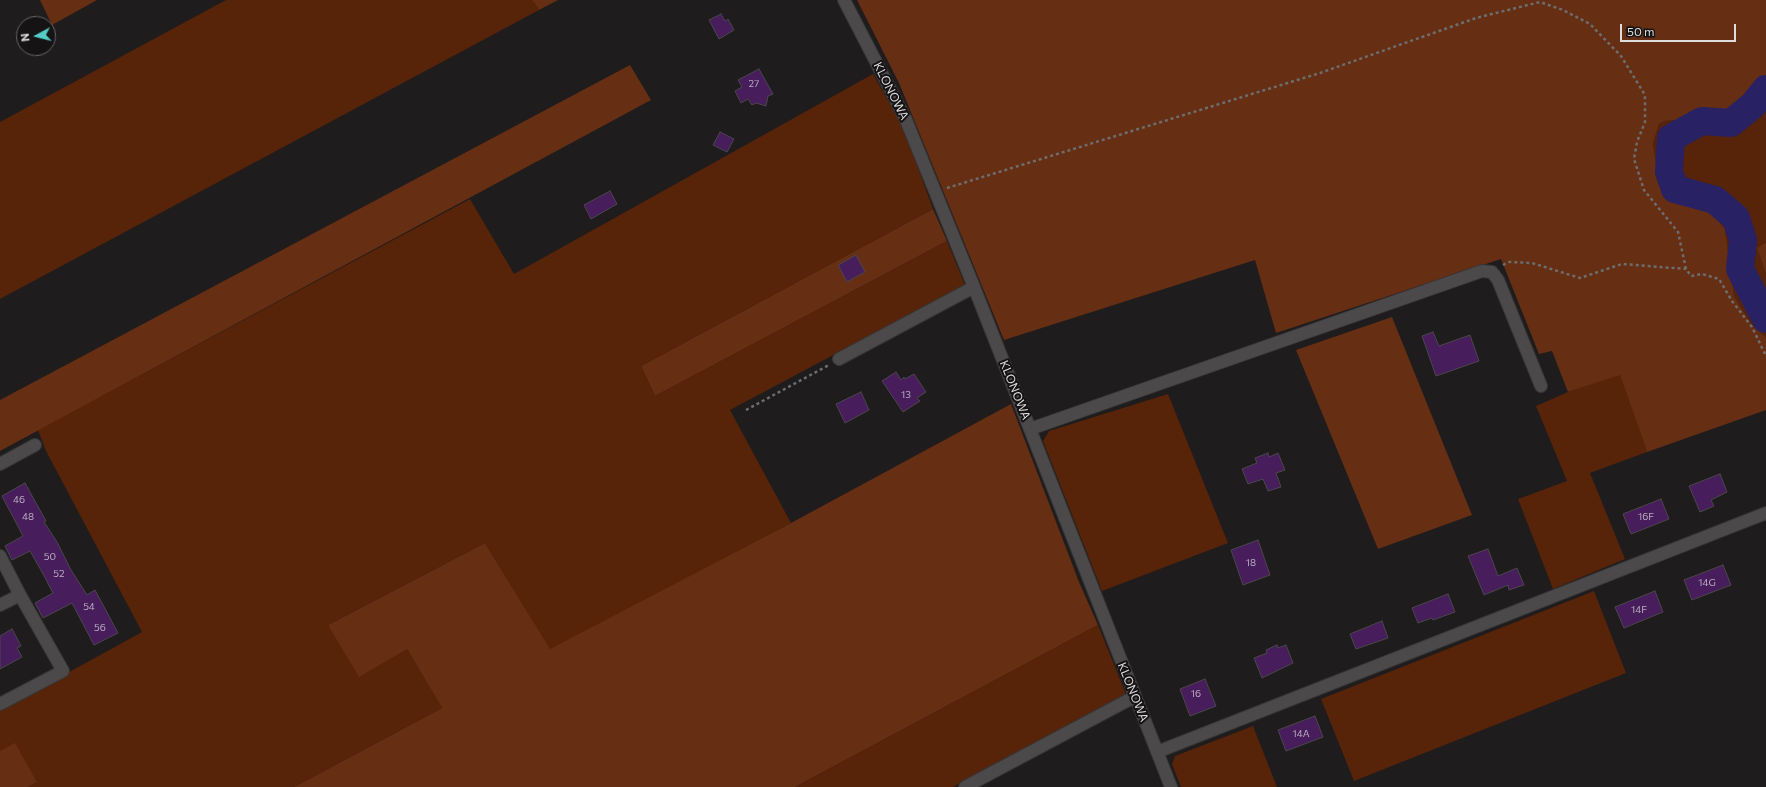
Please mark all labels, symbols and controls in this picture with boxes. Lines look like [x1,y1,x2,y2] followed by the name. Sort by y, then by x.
[16,16,56,56] north arrow
[1622,16,1738,42] scale bar
[1627,24,1655,38] text: 50 m
[18,33,32,42] text: N
[870,60,912,122] street label: KLONOWA
[749,78,759,90] house number: 27
[997,358,1033,422] street label: KLONOWA
[901,389,911,401] house number: 13
[13,494,25,506] house number: 46
[22,511,34,523] house number: 48
[1638,511,1654,523] house number: 16F
[44,551,56,563] house number: 50
[1246,557,1256,569] house number: 18
[53,568,65,580] house number: 52
[1698,577,1716,589] house number: 14G
[83,601,95,613] house number: 54
[1631,604,1647,616] house number: 14F
[94,622,106,634] house number: 56
[1115,660,1151,724] street label: KLONOWA
[1191,688,1201,700] house number: 16
[1292,728,1310,740] house number: 14A

